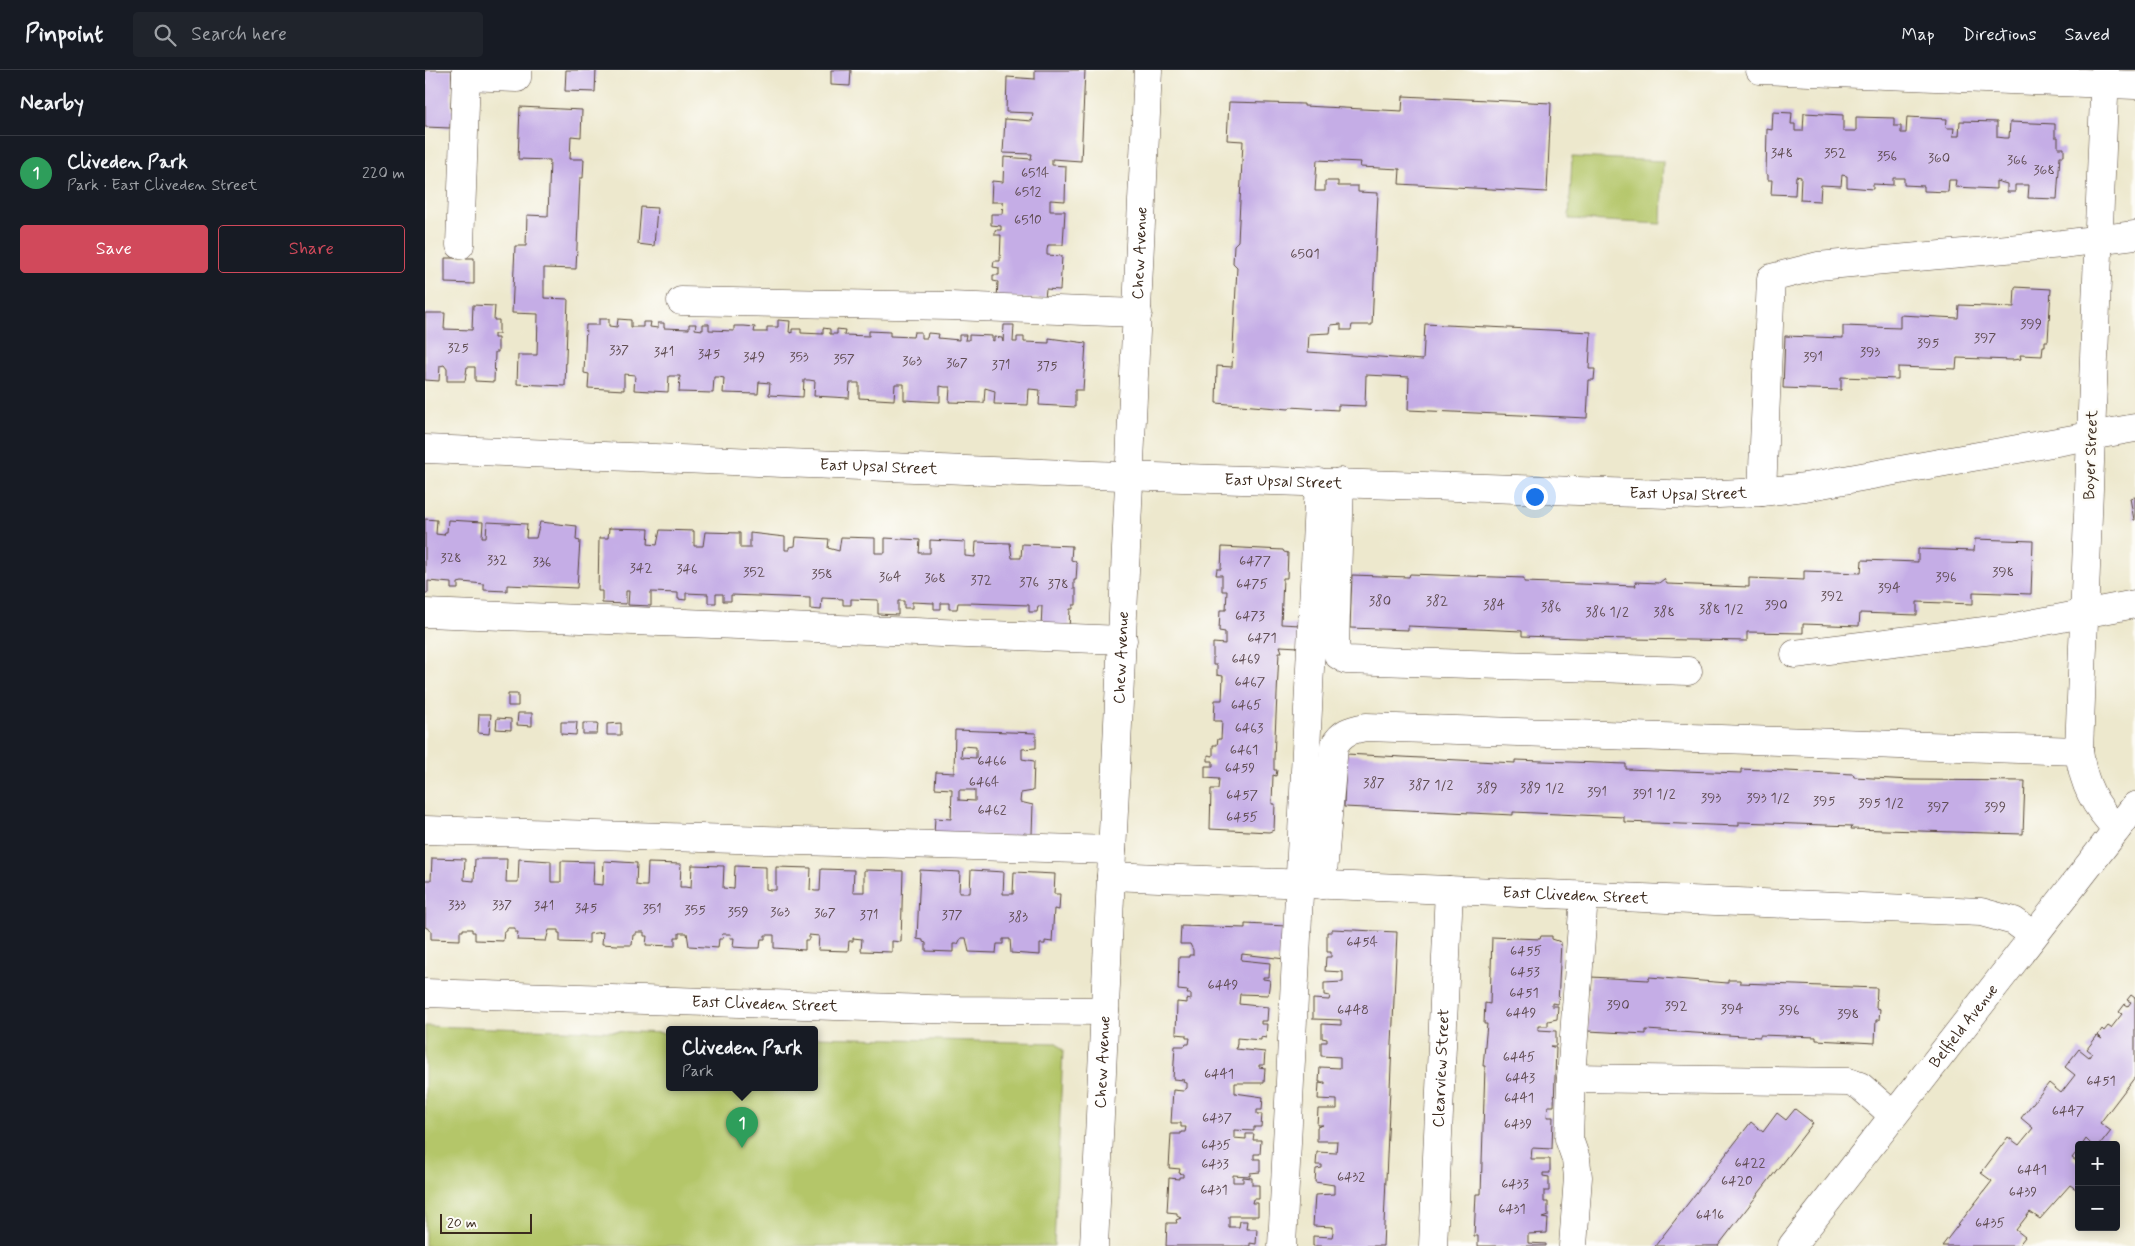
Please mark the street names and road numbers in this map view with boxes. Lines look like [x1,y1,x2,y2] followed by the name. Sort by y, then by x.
[1127,206,1152,300] street label: Chew Avenue
[2079,409,2103,500] street label: Boyer Street
[819,454,938,479] street label: East Upsal Street
[1224,469,1343,494] street label: East Upsal Street
[1629,482,1748,505] street label: East Upsal Street
[1108,611,1134,704] street label: Chew Avenue
[1502,882,1650,909] street label: East Cliveden Street
[1924,980,2003,1072] street label: Belfield Avenue
[691,991,839,1017] street label: East Cliveden Street
[1428,1008,1454,1128] street label: Clearview Street
[1090,1015,1115,1109] street label: Chew Avenue

